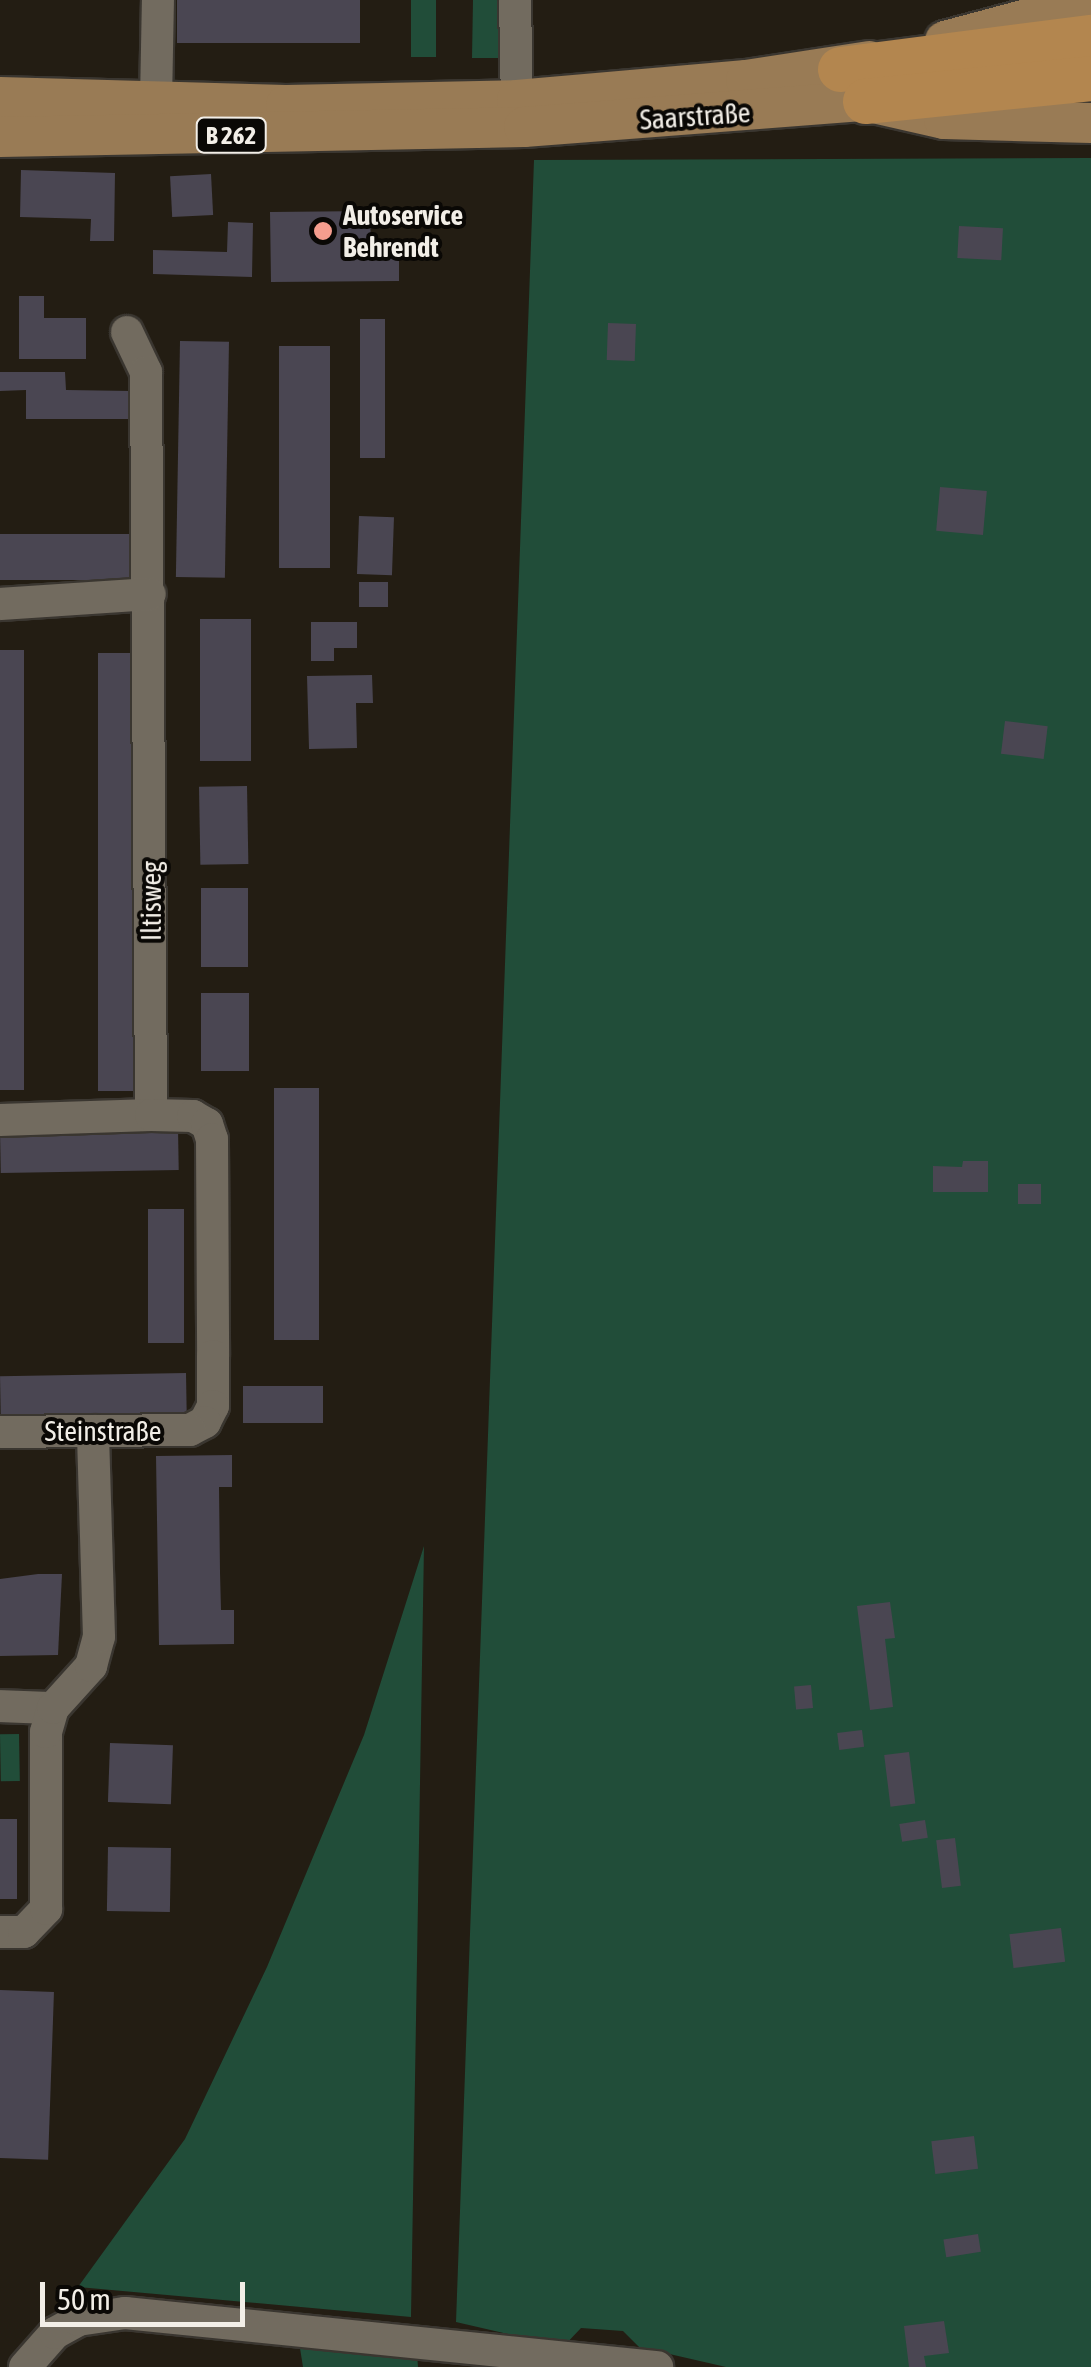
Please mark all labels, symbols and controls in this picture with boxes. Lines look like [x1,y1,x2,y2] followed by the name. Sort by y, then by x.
[639,95,751,137] street label: Saarstraße
[194,115,268,155] road number: B 262
[343,198,463,264] place label: Autoservice Behrendt
[312,220,334,242] marker: Autoservice Behrendt
[134,861,168,941] street label: Iltisweg
[45,1414,161,1448] street label: Steinstraße
[45,2262,250,2324] scale bar
[57,2282,111,2316] text: 50 m

